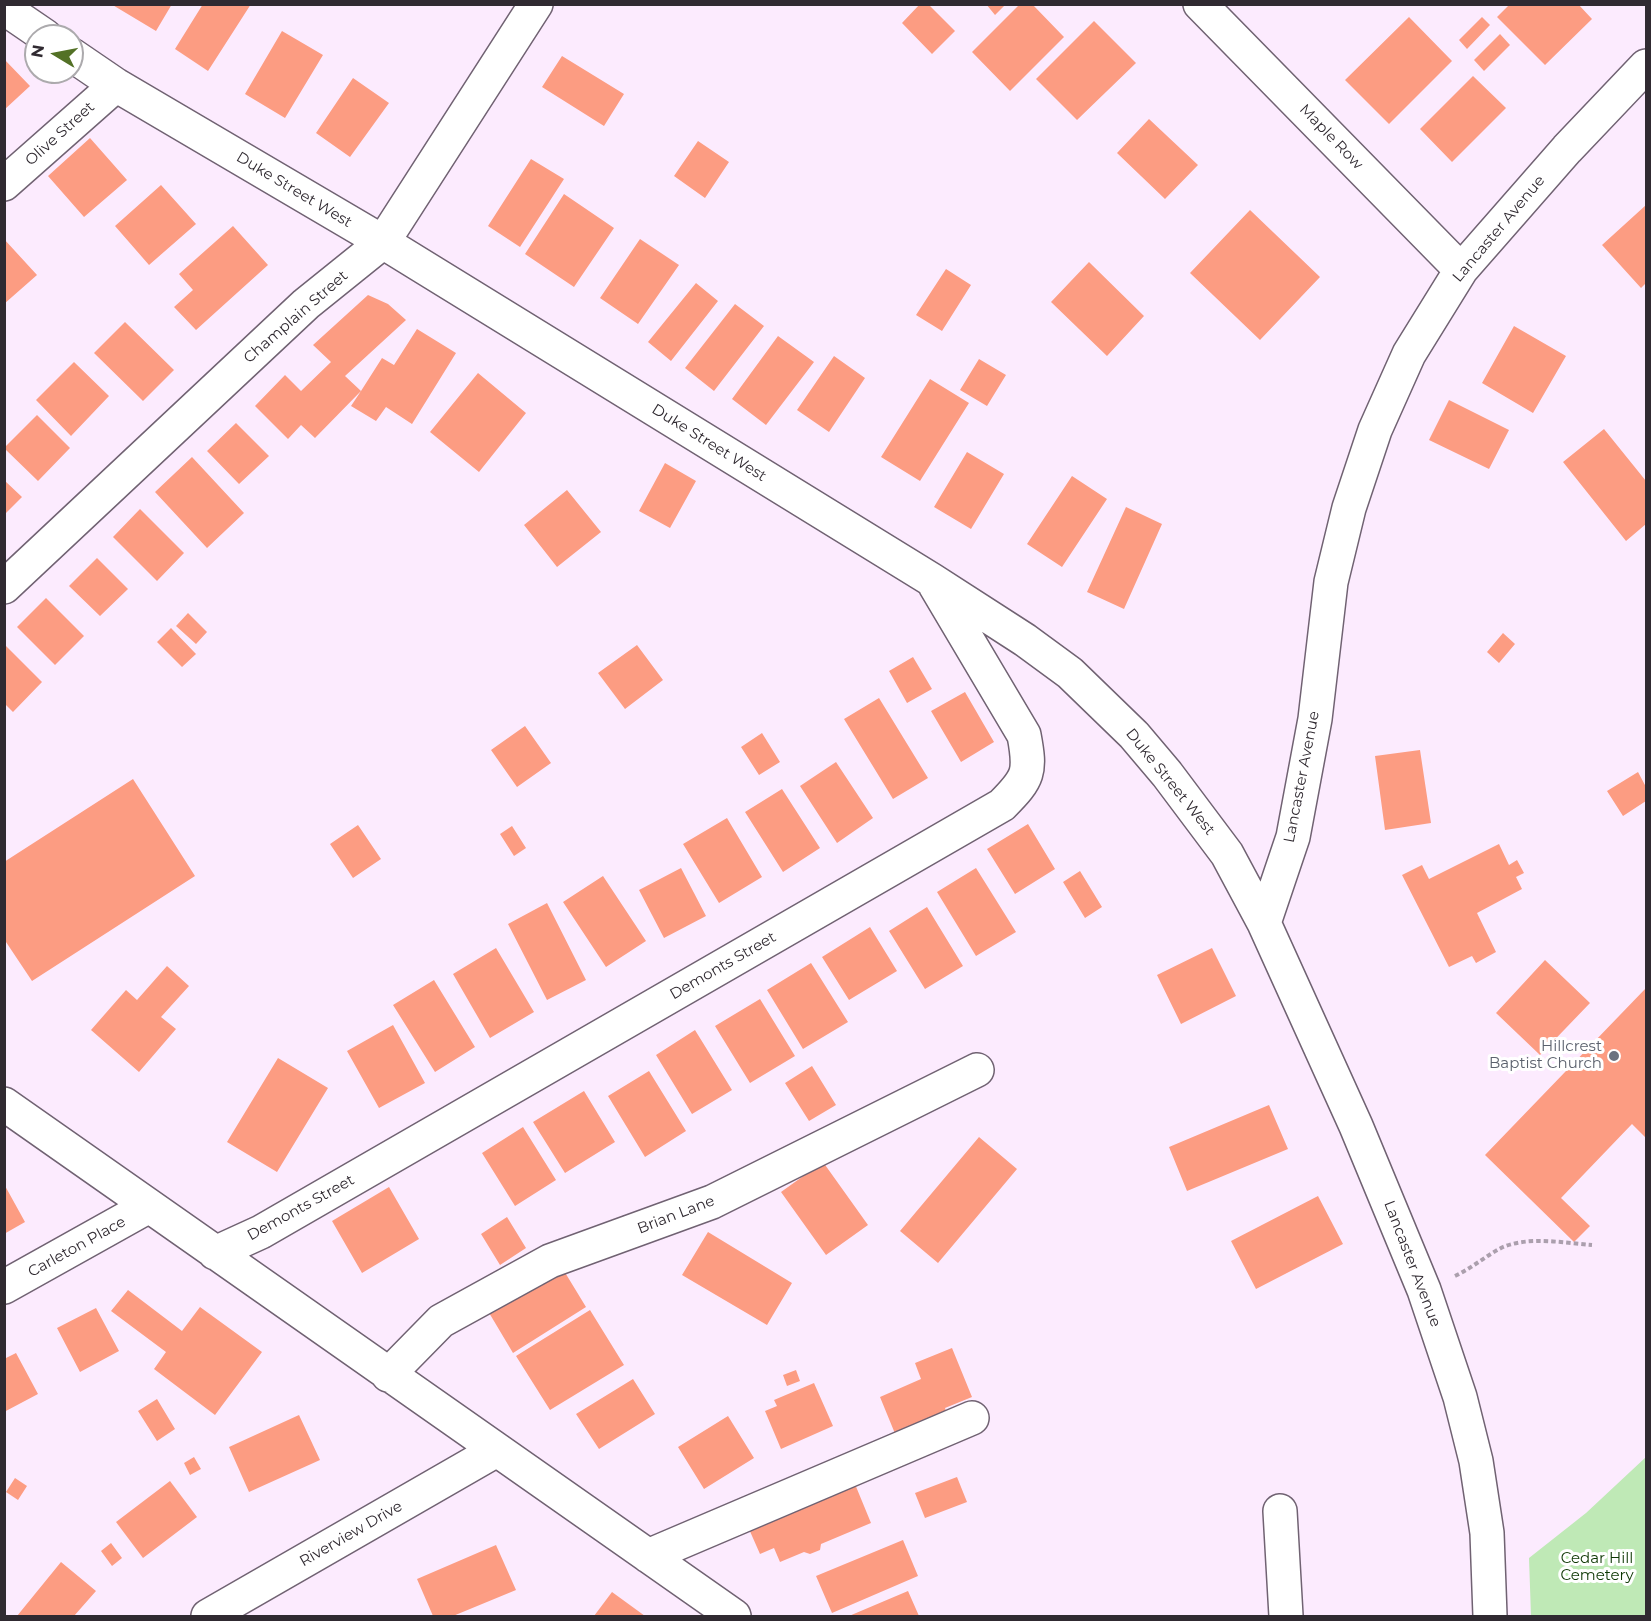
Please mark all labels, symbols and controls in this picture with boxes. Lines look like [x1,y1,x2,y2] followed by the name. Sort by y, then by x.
[24,24,84,84] north arrow
[27,43,48,59] text: N
[22,98,98,170] street label: Olive Street
[1295,101,1367,173] street label: Maple Row
[233,148,355,232] street label: Duke Street West
[1449,172,1549,286] street label: Lancaster Avenue
[240,267,352,367] street label: Champlain Street
[648,400,770,486] street label: Duke Street West
[1280,710,1324,844] street label: Lancaster Avenue
[1122,725,1218,839] street label: Duke Street West
[667,928,779,1004] street label: Demonts Street
[1489,1038,1602,1073] place label: Hillcrest Baptist Church
[1607,1049,1621,1063] marker: Hillcrest Baptist Church
[244,1171,358,1245] street label: Demonts Street
[635,1192,717,1238] street label: Brian Lane
[1380,1198,1444,1330] street label: Lancaster Avenue
[25,1213,129,1281] street label: Carleton Place
[296,1497,406,1571] street label: Riverview Drive
[1560,1550,1634,1585] park label: Cedar Hill Cemetery

